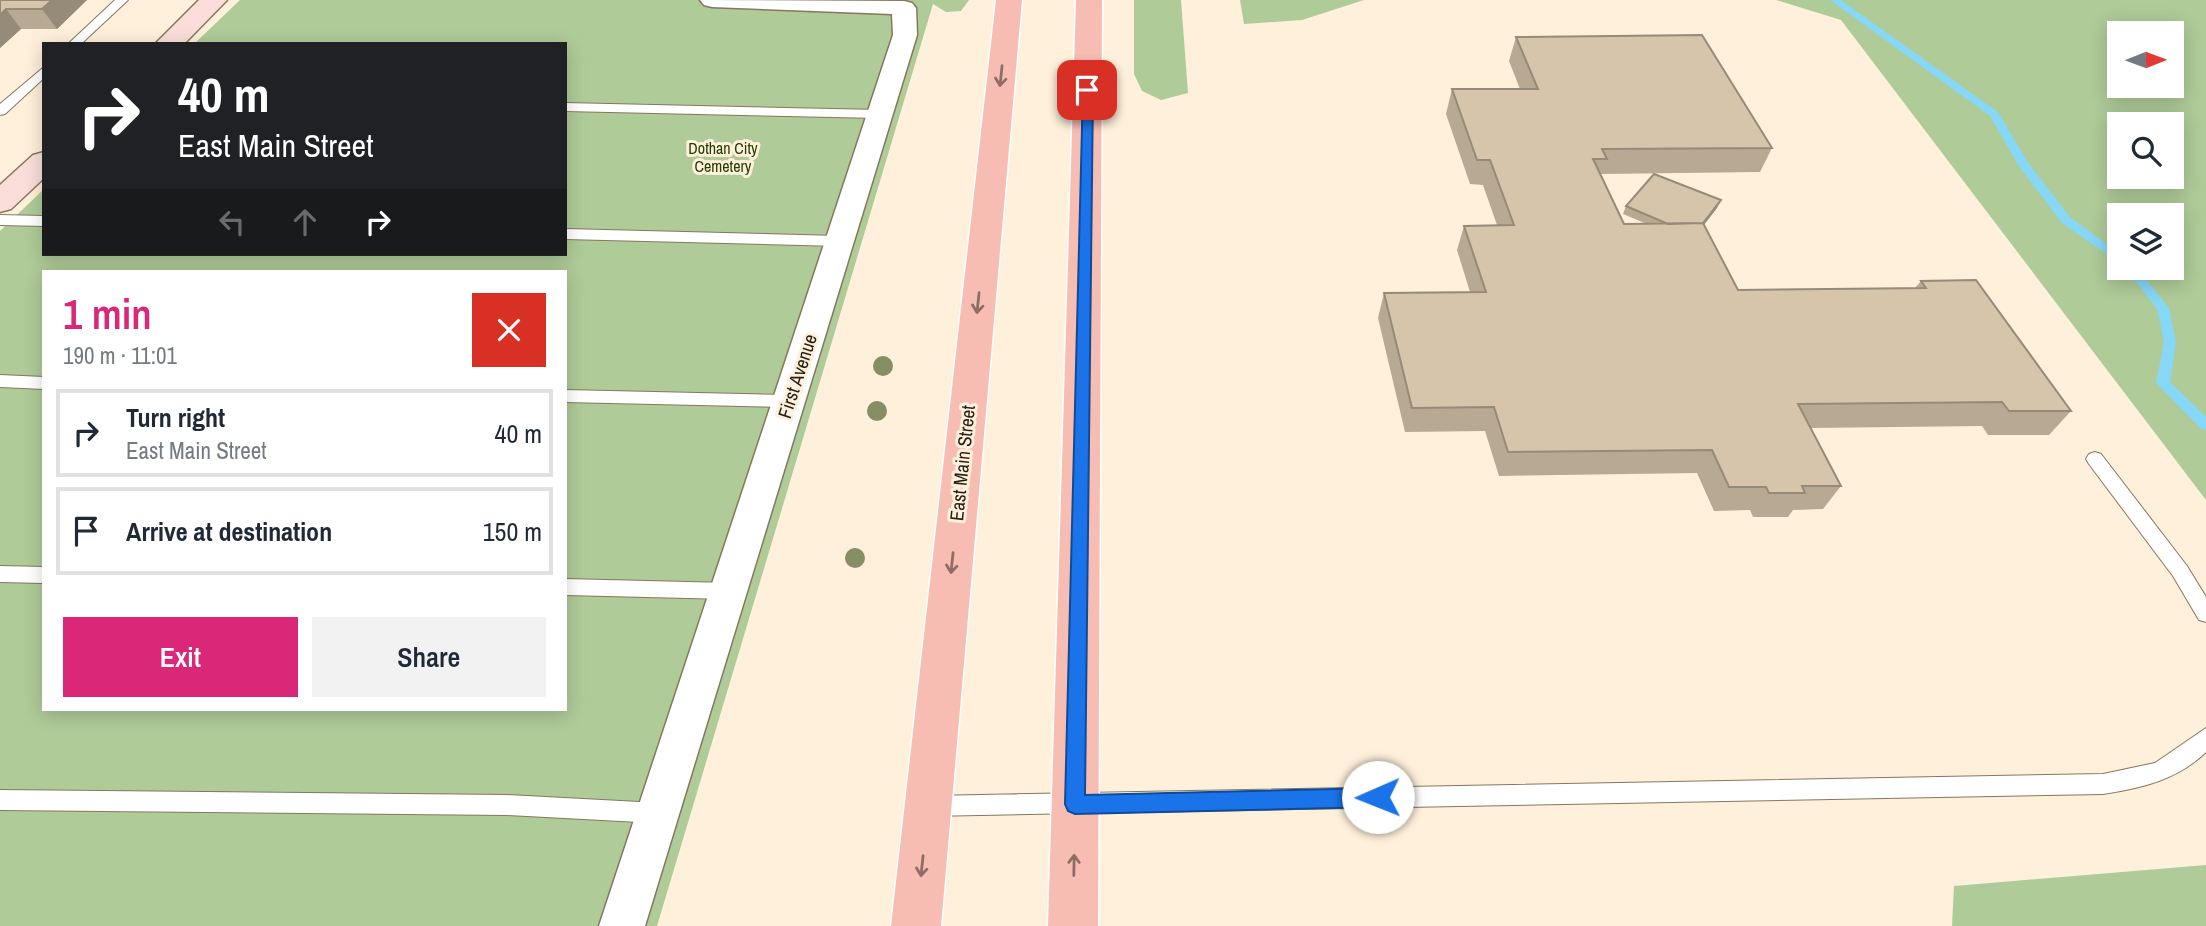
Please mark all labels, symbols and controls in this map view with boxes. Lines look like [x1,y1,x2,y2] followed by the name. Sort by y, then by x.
[2107,21,2184,98] north arrow
[2107,21,2184,280] map controls
[1057,60,1117,120] pin
[178,61,270,127] text: 40 m
[994,64,1007,87] one-way arrow
[63,70,154,161] icon: right
[1068,71,1106,109] icon: arrive
[2107,112,2184,189] button: search
[178,124,373,167] text: East Main Street
[688,137,758,177] park label: Dothan City Cemetery
[213,203,251,241] icon: left
[286,203,324,241] icon: ahead
[359,203,397,241] icon: right
[2107,203,2184,280] button: layers
[63,286,152,342] text: 1 min
[972,291,985,313] one-way arrow
[472,293,546,367] button: close
[771,331,823,421] street label: First Avenue
[63,340,177,371] text: 190 m · 11:01
[126,400,225,435] text: Turn right
[943,403,981,522] street label: East Main Street
[67,414,105,452] icon: right
[495,416,542,451] text: 40 m
[126,435,266,466] text: East Main Street
[67,512,105,550] icon: arrive
[126,514,332,549] text: Arrive at destination
[483,514,542,549] text: 150 m
[945,551,958,574] one-way arrow
[63,617,298,697] button: Exit
[312,617,546,697] button: Share
[1341,760,1415,834] position arrow
[915,854,928,877] one-way arrow
[1067,854,1080,877] one-way arrow

